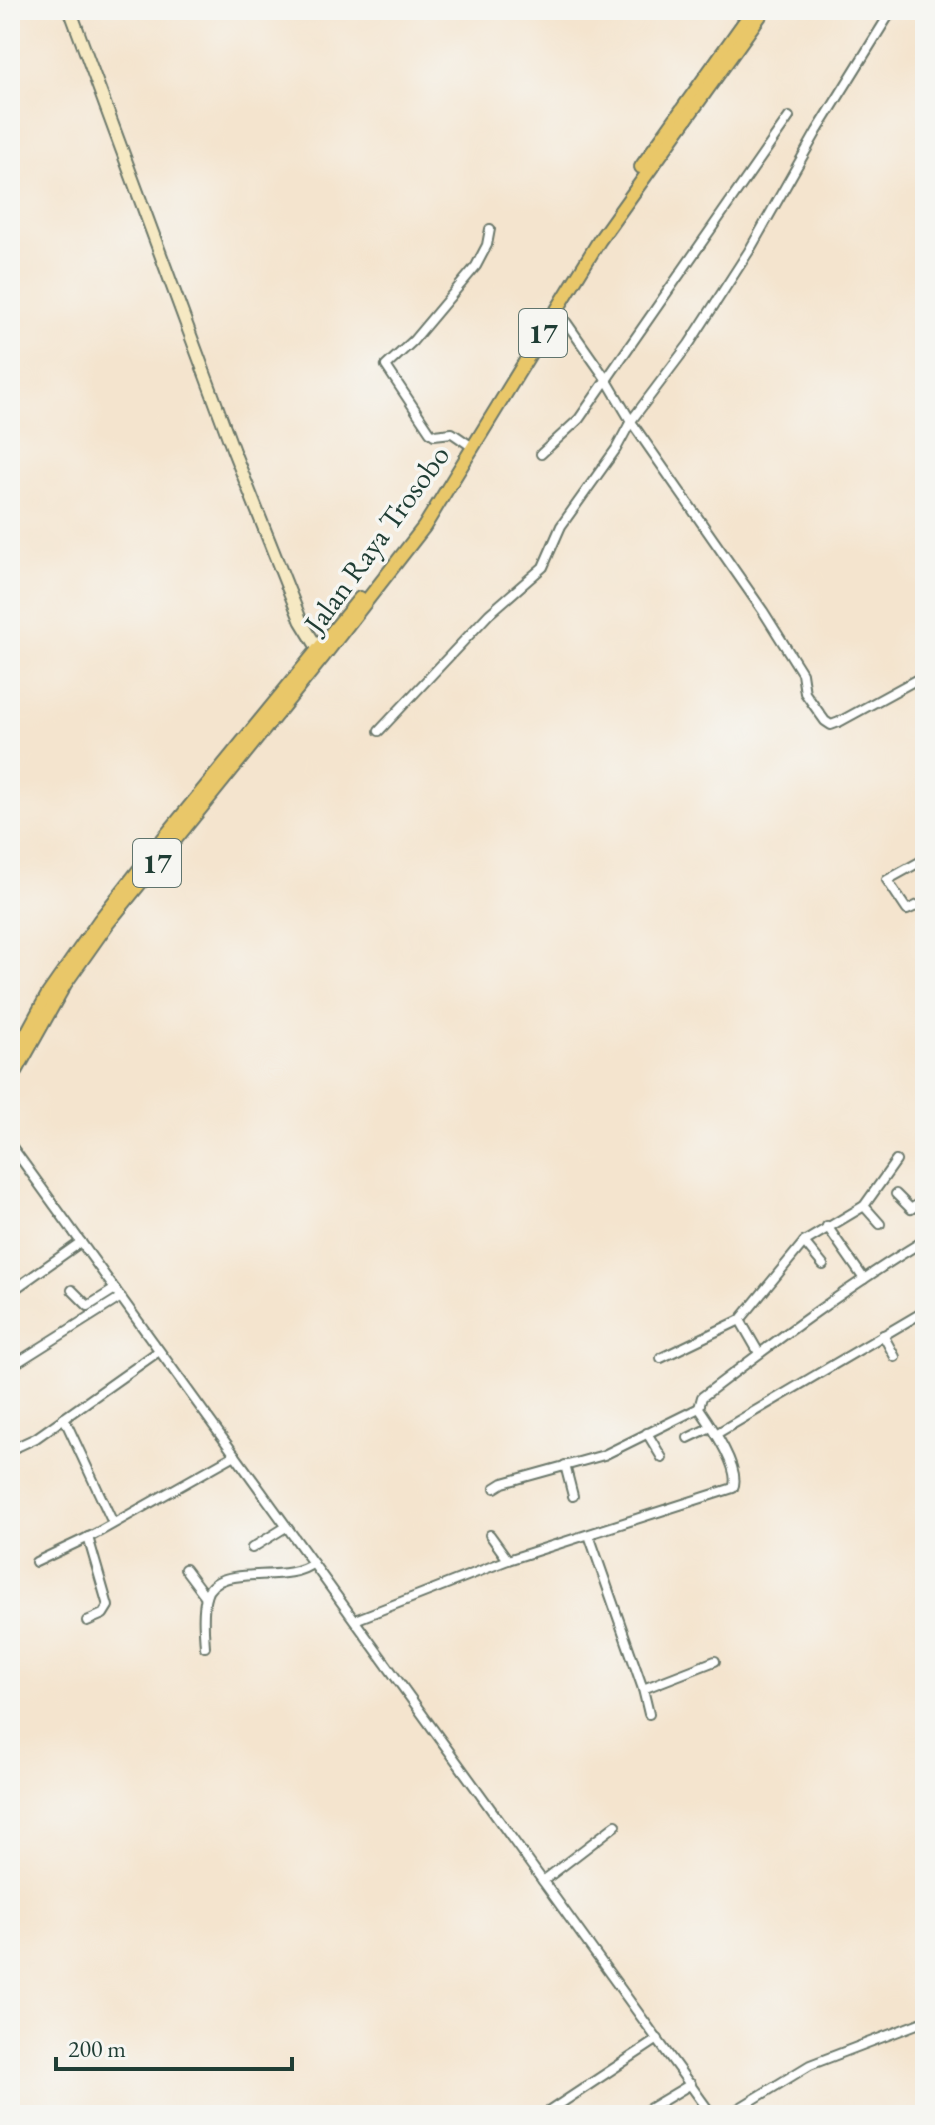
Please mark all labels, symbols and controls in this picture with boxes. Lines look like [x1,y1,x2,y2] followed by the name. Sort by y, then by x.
[519,309,567,357] road number: 17
[293,437,458,643] street label: Jalan Raya Trosobo
[133,839,181,887] road number: 17
[56,2021,292,2071] scale bar
[68,2033,126,2064] text: 200 m

